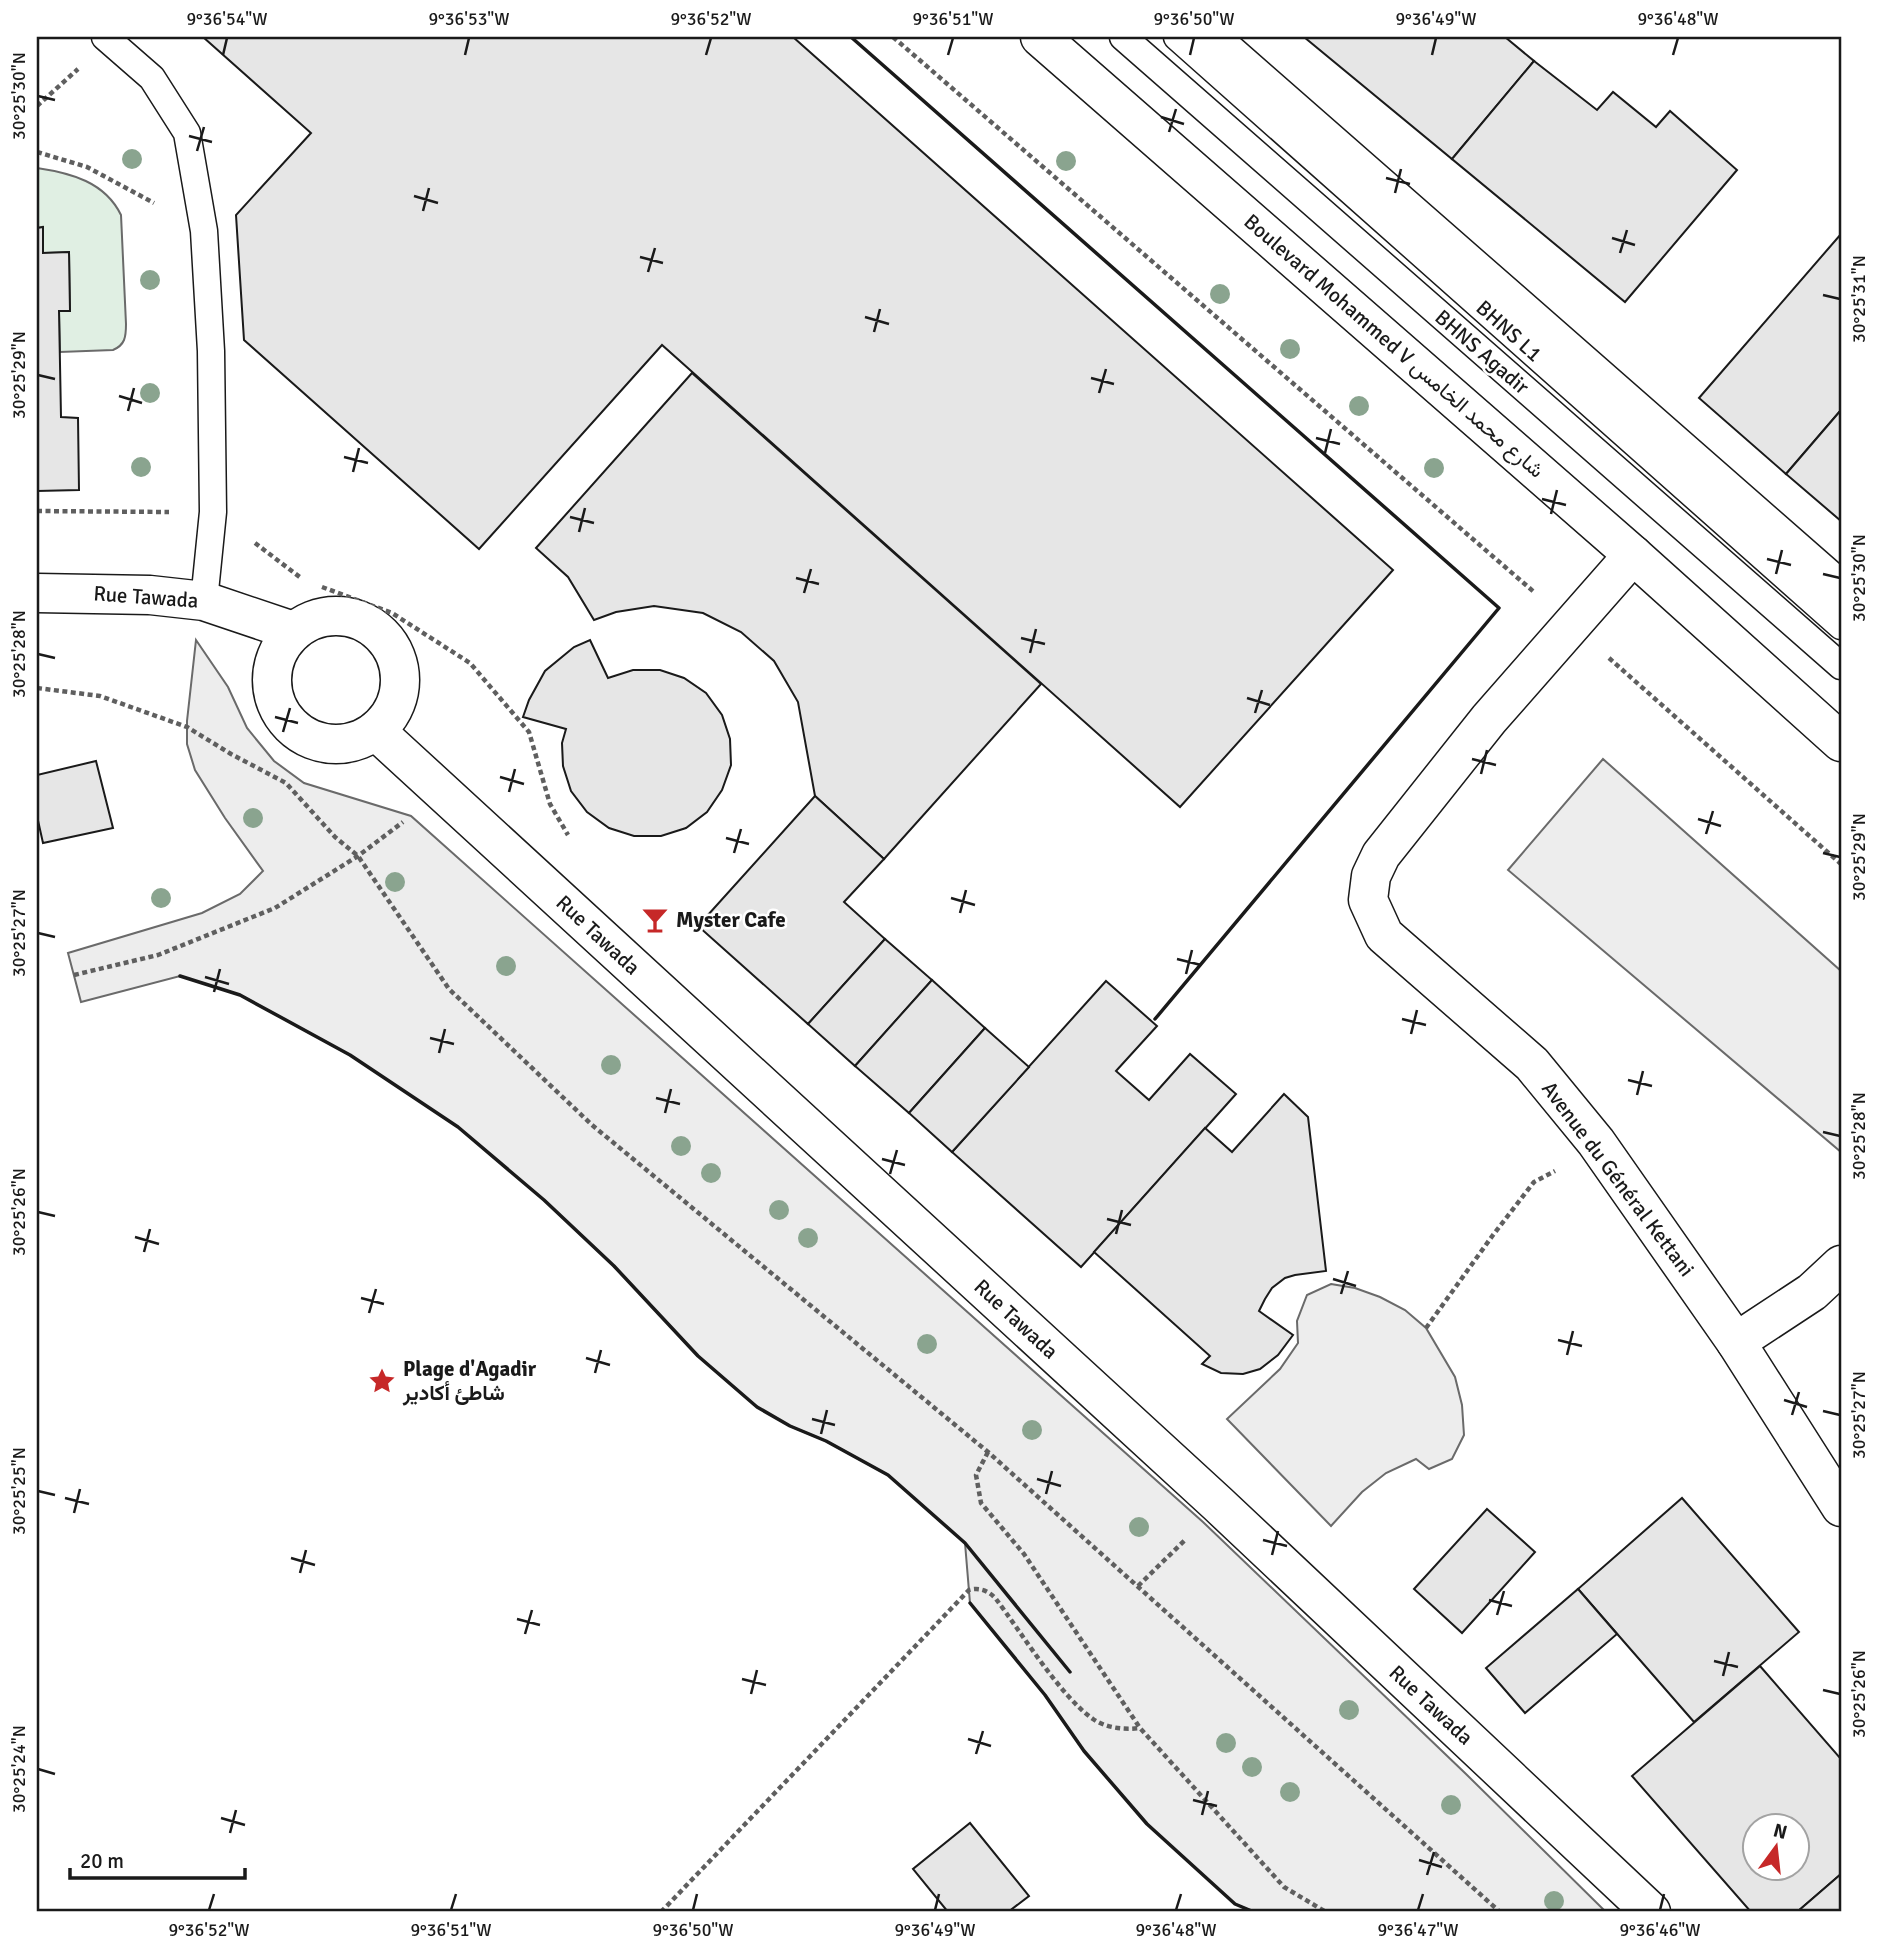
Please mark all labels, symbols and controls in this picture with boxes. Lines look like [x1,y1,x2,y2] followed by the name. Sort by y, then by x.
[186,8,268,30] text: 9°36'54"W
[428,8,510,30] text: 9°36'53"W
[670,8,752,30] text: 9°36'52"W
[912,8,994,30] text: 9°36'51"W
[1153,8,1235,30] text: 9°36'50"W
[1395,8,1477,30] text: 9°36'49"W
[1637,8,1719,30] text: 9°36'48"W
[8,52,30,140] text: 30°25'30"N
[1238,208,1549,484] street label: Boulevard Mohammed V شارع محمد الخامس
[1848,255,1870,343] text: 30°25'31"N
[1471,295,1547,367] street label: BHNS L1
[1430,304,1535,400] street label: BHNS Agadir
[8,331,30,419] text: 30°25'29"N
[1848,534,1870,622] text: 30°25'30"N
[93,580,199,614] street label: Rue Tawada
[8,610,30,698] text: 30°25'28"N
[1848,813,1870,901] text: 30°25'29"N
[8,889,30,977] text: 30°25'27"N
[551,890,645,980] street label: Rue Tawada
[640,905,670,935] bar icon: Myster Cafe
[676,907,786,933] place label: Myster Cafe
[1536,1076,1700,1282] street label: Avenue du Général Kettani
[1848,1092,1870,1180] text: 30°25'28"N
[8,1168,30,1256] text: 30°25'26"N
[969,1274,1063,1364] street label: Rue Tawada
[402,1356,537,1406] place label: Plage d'Agadir شاطئ أكادير
[367,1366,397,1396] place icon: Plage d'Agadir شاطئ أكادير
[1848,1371,1870,1459] text: 30°25'27"N
[8,1447,30,1535] text: 30°25'25"N
[1848,1650,1870,1738] text: 30°25'26"N
[1384,1660,1478,1750] street label: Rue Tawada
[8,1725,30,1813] text: 30°25'24"N
[1742,1812,1812,1882] north arrow
[1771,1818,1790,1845] text: N
[70,1837,245,1881] scale bar
[80,1848,124,1874] text: 20 m
[168,1919,250,1941] text: 9°36'52"W
[410,1919,492,1941] text: 9°36'51"W
[652,1919,734,1941] text: 9°36'50"W
[894,1919,976,1941] text: 9°36'49"W
[1135,1919,1217,1941] text: 9°36'48"W
[1377,1919,1459,1941] text: 9°36'47"W
[1619,1919,1701,1941] text: 9°36'46"W

